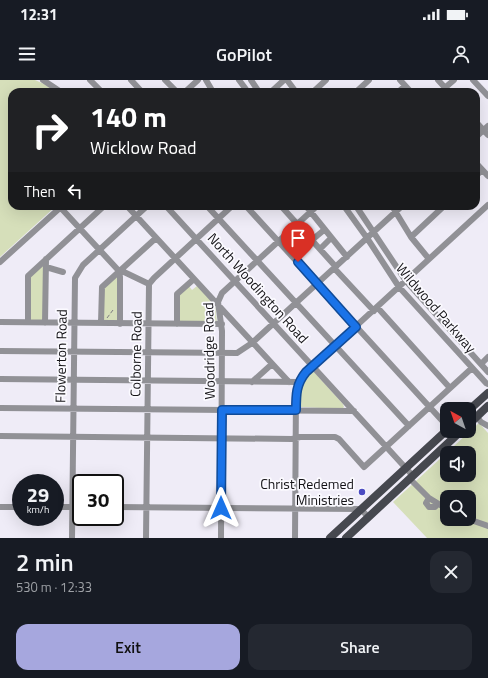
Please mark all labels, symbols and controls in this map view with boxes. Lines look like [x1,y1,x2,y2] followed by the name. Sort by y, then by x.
[20,3,57,26] text: 12:31
[216,41,272,68] text: GoPilot
[16,43,38,65] icon: menu
[450,43,472,65] icon: person
[90,95,167,138] text: 140 m
[24,104,76,156] icon: right
[90,134,197,161] text: Wicklow Road
[24,180,56,203] text: Then
[64,180,86,202] icon: left
[281,221,315,262] pin
[287,227,309,249] icon: arrive
[203,228,314,348] street label: North Woodington Road
[391,258,482,357] street label: Wildwood Parkway
[197,302,220,400] street label: Woodridge Road
[49,309,72,403] street label: Flowerton Road
[124,311,147,397] street label: Colborne Road
[440,402,476,438] north arrow
[440,402,476,526] map controls
[440,446,476,482] button: sound
[260,473,354,510] place label: Christ Redemed Ministries
[72,474,124,526] speed limit sign: 30
[27,479,49,510] text: 29
[200,487,242,529] position arrow
[357,487,367,497] marker: Christ Redemed Ministries
[440,490,476,526] button: search
[27,502,49,517] text: km/h
[16,544,74,580] text: 2 min
[430,551,472,593] button: close
[16,577,92,597] text: 530 m · 12:33
[16,624,240,670] button: Exit
[248,624,472,670] button: Share

